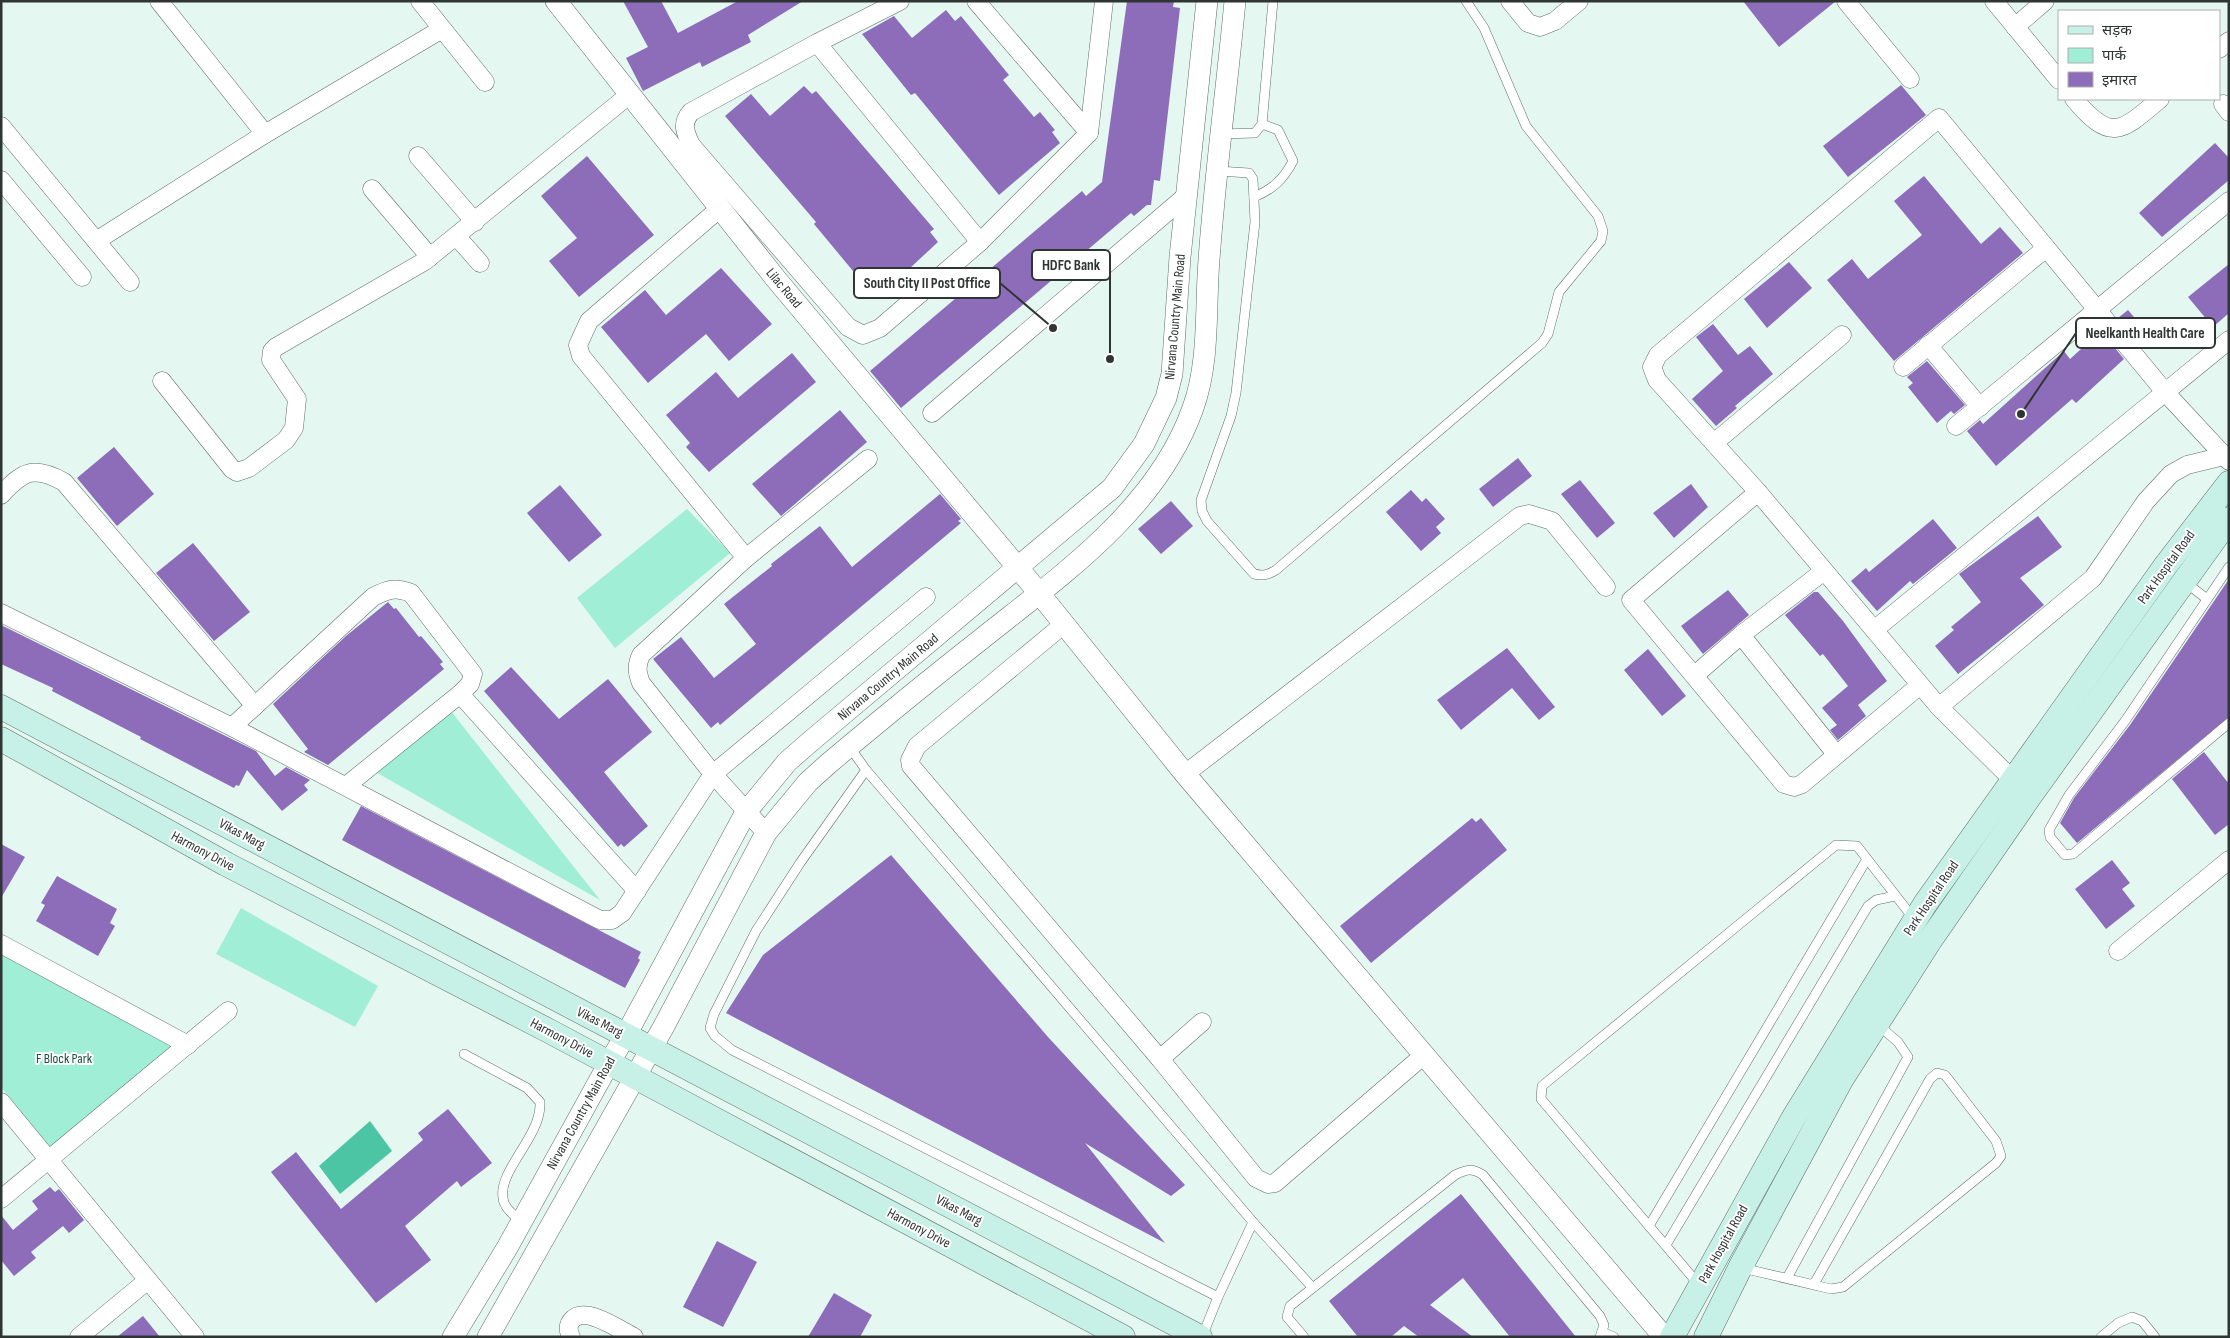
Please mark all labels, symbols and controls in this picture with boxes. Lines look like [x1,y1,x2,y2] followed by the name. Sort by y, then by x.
[2058,10,2220,100] legend
[2102,21,2132,40] text: सड़क
[2102,46,2126,65] text: पार्क
[2102,71,2137,90] text: इमारत
[1032,250,1110,280] callout: HDFC Bank
[1161,253,1189,381] street label: Nirvana Country Main Road
[1042,256,1101,275] text: HDFC Bank
[762,265,806,312] street label: Lilac Road
[854,268,1000,298] callout: South City II Post Office
[864,274,990,293] text: South City II Post Office
[2076,318,2215,348] callout: Neelkanth Health Care
[2085,324,2205,343] text: Neelkanth Health Care
[2134,527,2198,607] street label: Park Hospital Road
[834,630,942,724] street label: Nirvana Country Main Road
[216,815,268,853] street label: Vikas Marg
[168,827,238,875] street label: Harmony Drive
[1900,857,1962,939] street label: Park Hospital Road
[574,1003,626,1041] street label: Vikas Marg
[527,1014,597,1062] street label: Harmony Drive
[36,1050,93,1067] park label: F Block Park
[543,1053,619,1172] street label: Nirvana Country Main Road
[933,1191,985,1229] street label: Vikas Marg
[1695,1202,1752,1286] street label: Park Hospital Road
[884,1204,954,1252] street label: Harmony Drive

